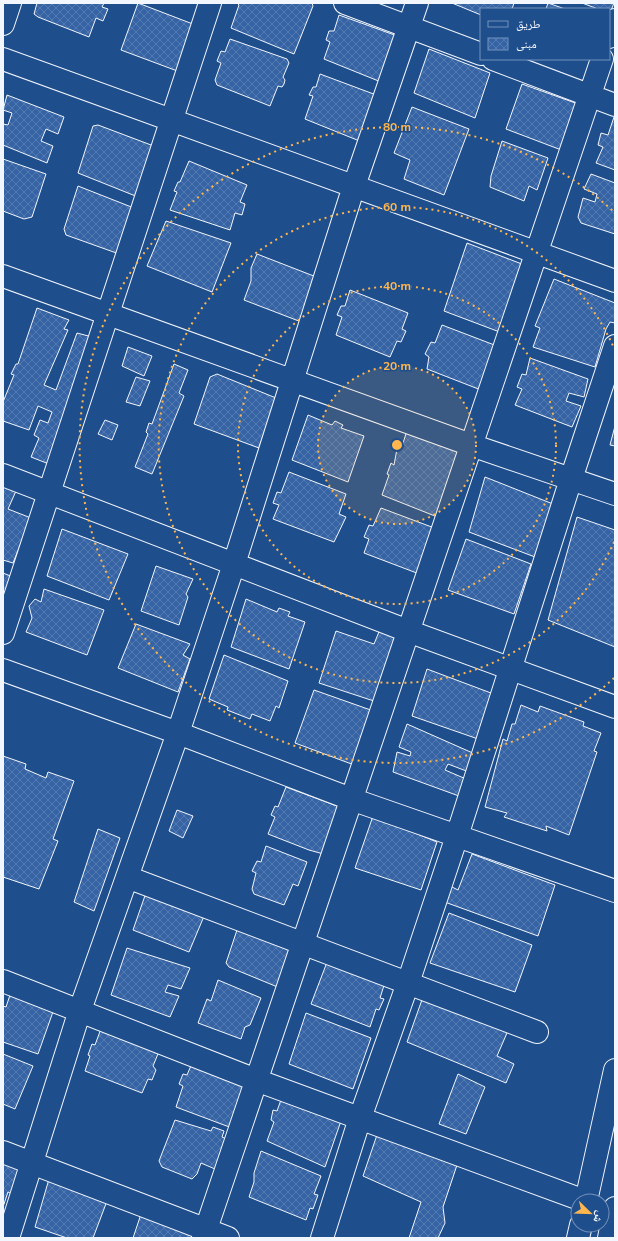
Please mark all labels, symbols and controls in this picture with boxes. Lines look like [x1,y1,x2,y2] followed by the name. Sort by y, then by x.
[480,8,610,60] legend
[516,16,541,32] text: طريق
[516,36,537,52] text: مبنى
[383,119,411,135] text: 80 m
[383,199,411,215] text: 60 m
[383,278,411,294] text: 40 m
[383,358,411,374] text: 20 m
[390,438,404,452] centre of rings
[570,1193,610,1233] north arrow
[589,1208,608,1225] text: ش

